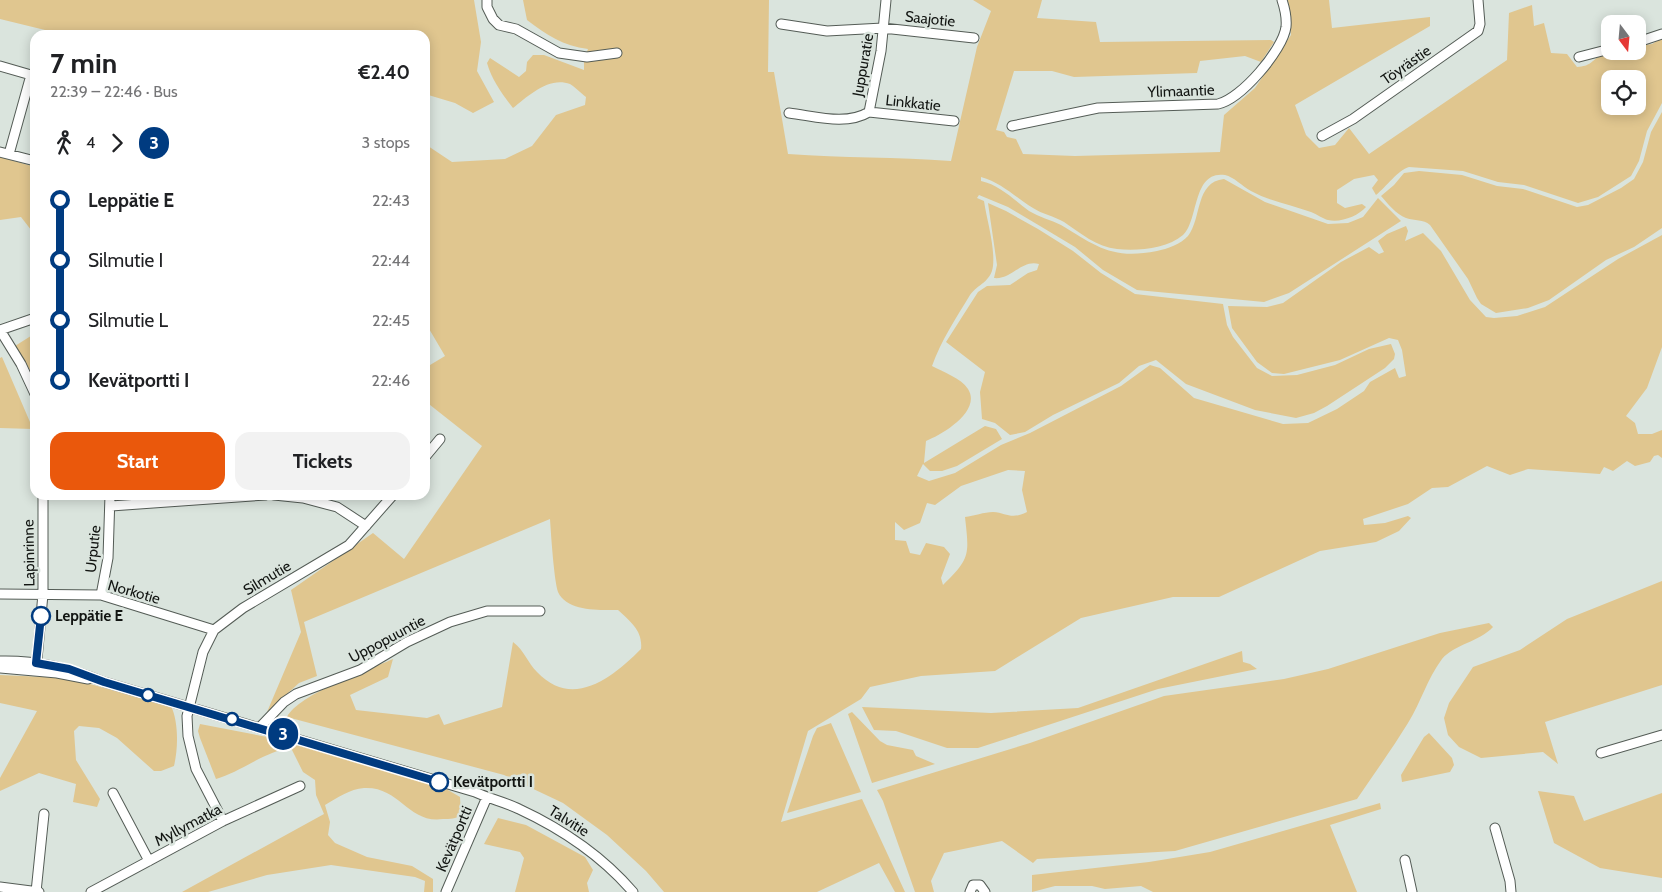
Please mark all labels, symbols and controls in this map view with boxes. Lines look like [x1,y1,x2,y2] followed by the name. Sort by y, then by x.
[904,7,956,31] street label: Saajotie
[1601,15,1646,60] north arrow
[1601,15,1646,115] map controls
[848,32,877,99] street label: Juppuratie
[1378,41,1435,89] street label: Töyrästie
[50,46,117,80] text: 7 min
[358,61,410,84] text: €2.40
[1601,70,1646,115] button: locate
[1146,81,1215,101] street label: Ylimaantie
[50,82,178,101] text: 22:39 – 22:46 · Bus
[885,91,942,115] street label: Linkkatie
[50,129,78,157] icon: walk
[103,129,131,157] icon: forward
[149,132,159,154] text: 3
[86,133,95,152] text: 4
[361,133,410,152] text: 3 stops
[88,189,174,212] text: Leppätie E
[372,191,410,210] text: 22:43
[88,249,163,272] text: Silmutie I
[371,251,410,270] text: 22:44
[88,309,168,332] text: Silmutie L
[372,311,410,330] text: 22:45
[88,369,189,392] text: Kevätportti I
[372,371,410,390] text: 22:46
[50,432,225,490] button: Start
[235,432,410,490] button: Tickets
[19,519,39,587] street label: Lapinrinne
[82,524,104,574] street label: Urputie
[240,557,294,599] street label: Silmutie
[106,576,163,608] street label: Norkotie
[31,606,51,626] marker: Leppätie E
[55,607,124,625] place label: Leppätie E
[346,611,429,667] street label: Uppopuuntie
[141,688,155,702] unlabelled marker
[225,712,239,726] unlabelled marker
[267,718,299,750] line badge: 3
[278,723,288,745] text: 3
[429,772,449,792] marker: Kevätportti I
[453,773,533,791] place label: Kevätportti I
[152,800,225,850] street label: Myllymatka
[545,802,593,841] street label: Talvitie
[432,803,476,875] street label: Kevätportti

